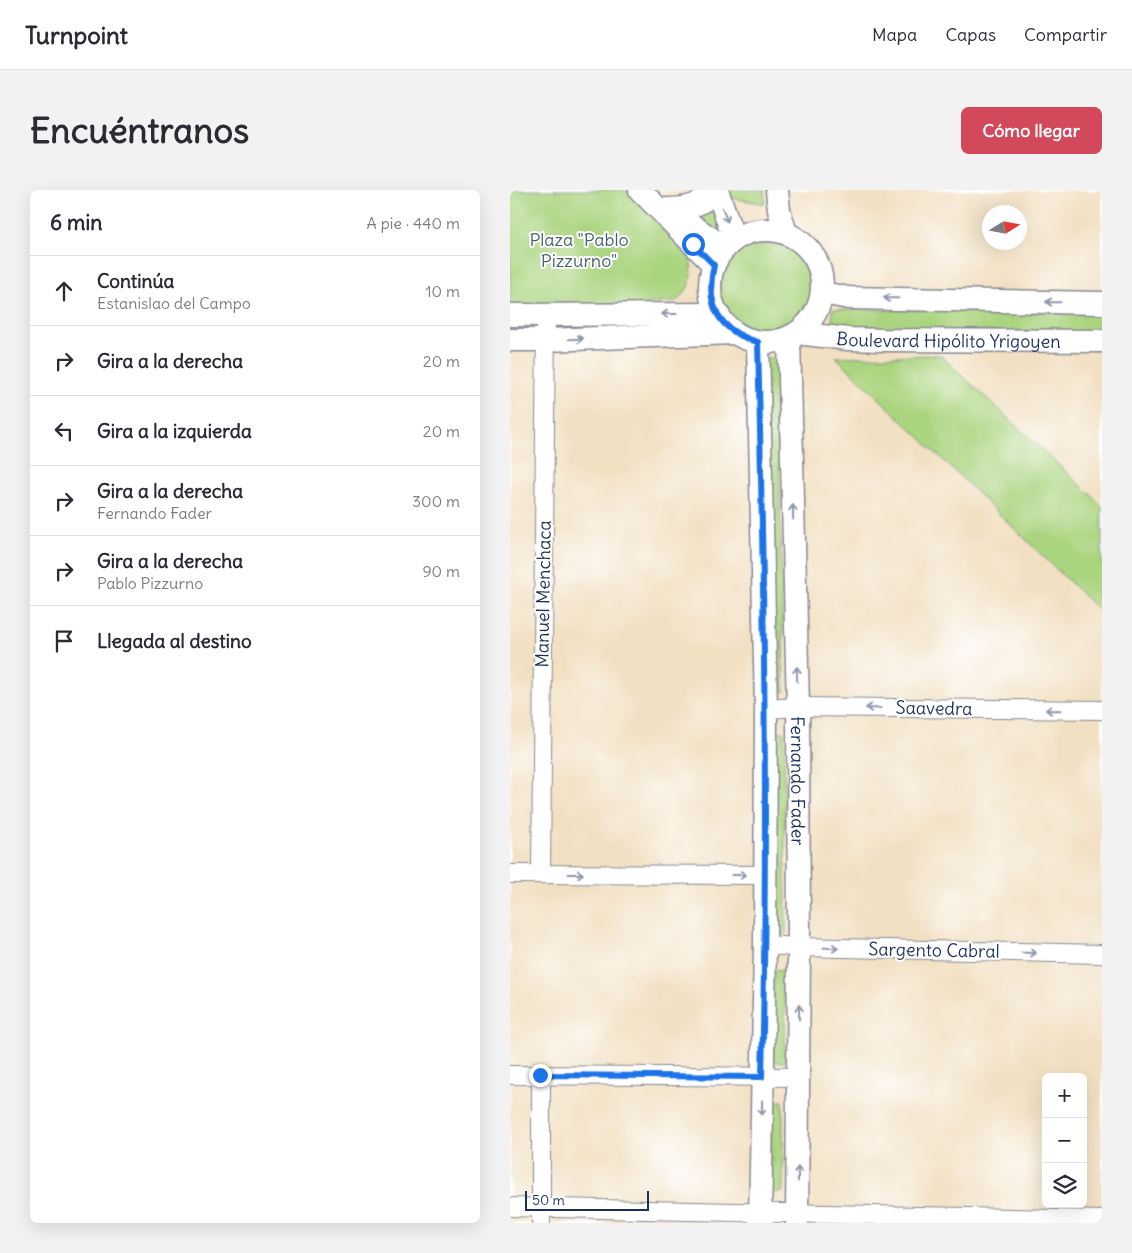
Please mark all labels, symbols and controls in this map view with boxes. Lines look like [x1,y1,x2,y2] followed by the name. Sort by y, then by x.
[25,20,128,50] text: Turnpoint
[872,23,917,46] text: Mapa
[945,23,996,46] text: Capas
[1024,23,1107,46] text: Compartir
[961,107,1102,154] button: Cómo llegar
[30,108,249,152] text: Encuéntranos
[982,205,1027,250] north arrow
[721,207,730,222] one-way arrow
[50,209,102,236] text: 6 min
[367,213,460,233] text: A pie · 440 m
[529,228,629,272] park label: Plaza "Pablo Pizzurno"
[682,233,705,256] route start
[97,269,174,293] text: Continúa
[50,277,78,305] icon: ahead
[425,281,460,301] text: 10 m
[97,293,251,313] text: Estanislao del Campo
[883,293,900,303] one-way arrow
[1046,297,1062,307] one-way arrow
[661,309,678,319] one-way arrow
[835,326,1061,352] street label: Boulevard Hipólito Yrigoyen
[568,334,584,344] one-way arrow
[50,347,78,375] icon: right
[97,349,243,373] text: Gira a la derecha
[423,351,460,371] text: 20 m
[50,417,78,445] icon: left
[97,419,252,443] text: Gira a la izquierda
[423,421,460,441] text: 20 m
[97,479,243,503] text: Gira a la derecha
[50,487,78,515] icon: right
[412,491,460,511] text: 300 m
[97,503,212,523] text: Fernando Fader
[789,504,798,520] one-way arrow
[530,520,556,668] street label: Manuel Menchaca
[97,549,243,573] text: Gira a la derecha
[50,557,78,585] icon: right
[422,561,460,581] text: 90 m
[97,573,203,593] text: Pablo Pizzurno
[50,627,78,655] icon: arrive
[97,629,252,653] text: Llegada al destino
[793,667,802,683] one-way arrow
[895,696,973,720] street label: Saavedra
[866,703,882,713] one-way arrow
[1046,705,1062,715] one-way arrow
[787,716,810,846] street label: Fernando Fader
[568,869,584,879] one-way arrow
[730,870,746,880] one-way arrow
[868,937,1000,963] street label: Sargento Cabral
[823,943,839,953] one-way arrow
[1021,948,1037,957] one-way arrow
[794,1004,804,1020] one-way arrow
[529,1064,552,1087] route end
[1042,1073,1087,1208] map controls
[1042,1073,1087,1118] button: +
[757,1100,767,1116] one-way arrow
[1042,1118,1087,1163] button: −
[1042,1163,1087,1208] button: layers
[793,1167,802,1183] one-way arrow
[525,1188,649,1211] scale bar
[532,1191,565,1209] text: 50 m

